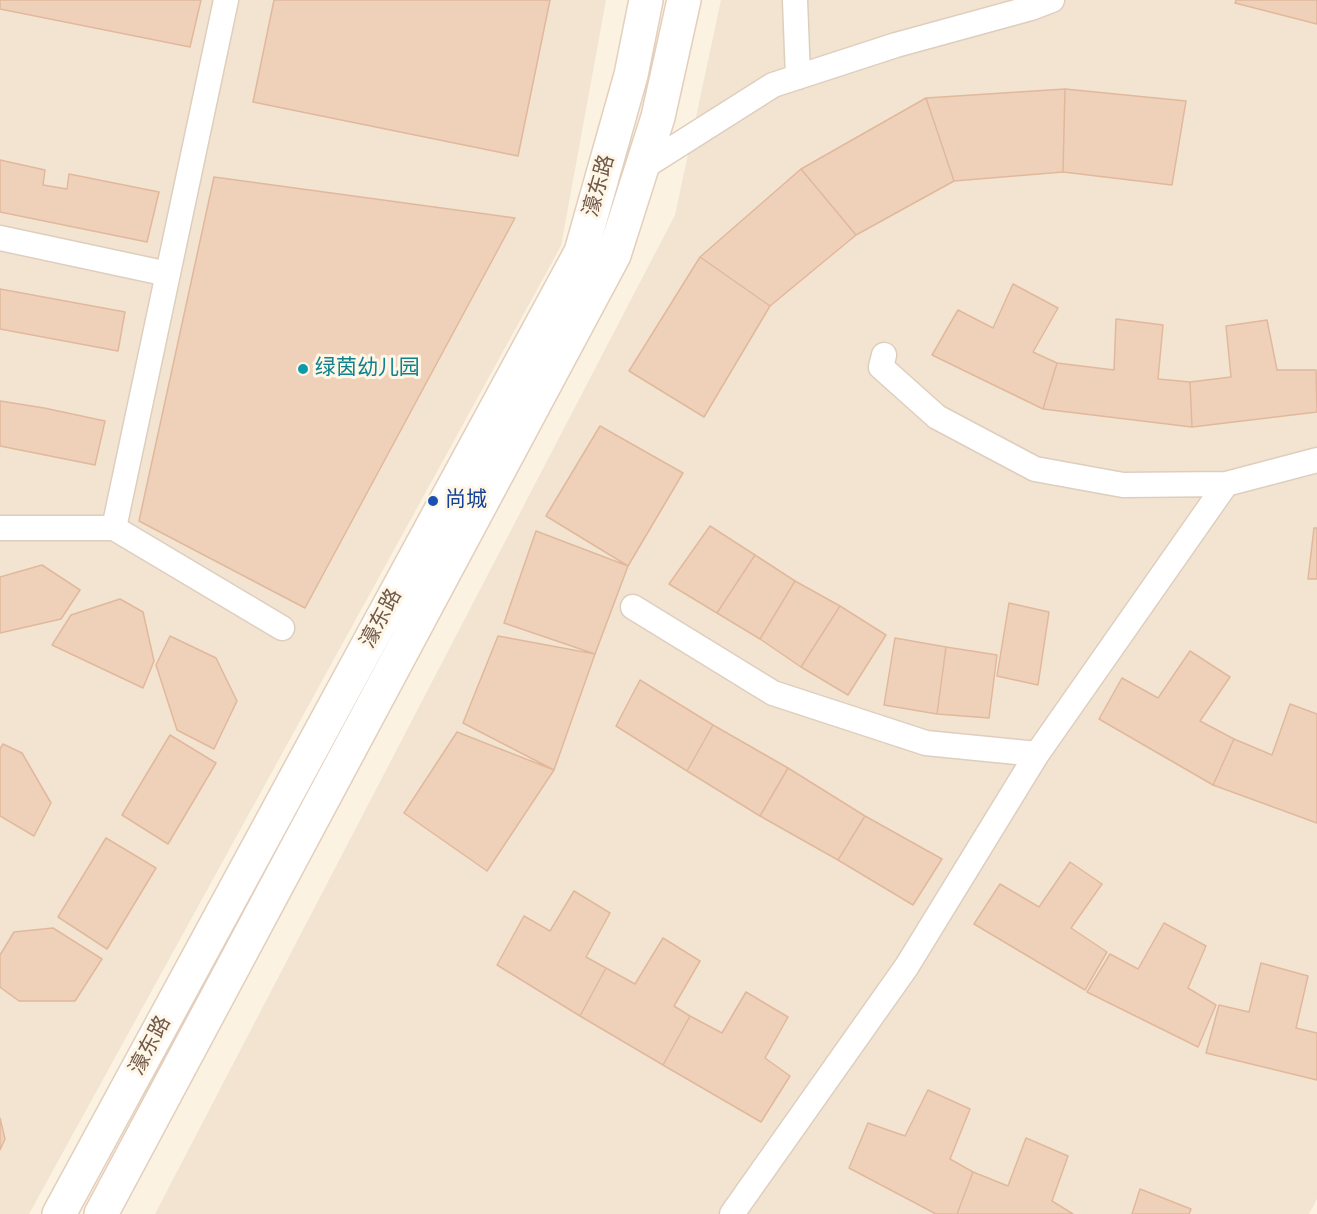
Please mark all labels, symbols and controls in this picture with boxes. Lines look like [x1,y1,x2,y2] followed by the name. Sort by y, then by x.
[579,152,621,220] street label: 濠东路
[315,356,420,382] place label: 绿茵幼儿园
[296,362,310,376] marker: 绿茵幼儿园
[445,488,487,514] place label: 尚城
[426,494,440,508] marker: 尚城
[356,585,408,653] street label: 濠东路
[125,1012,177,1080] street label: 濠东路

